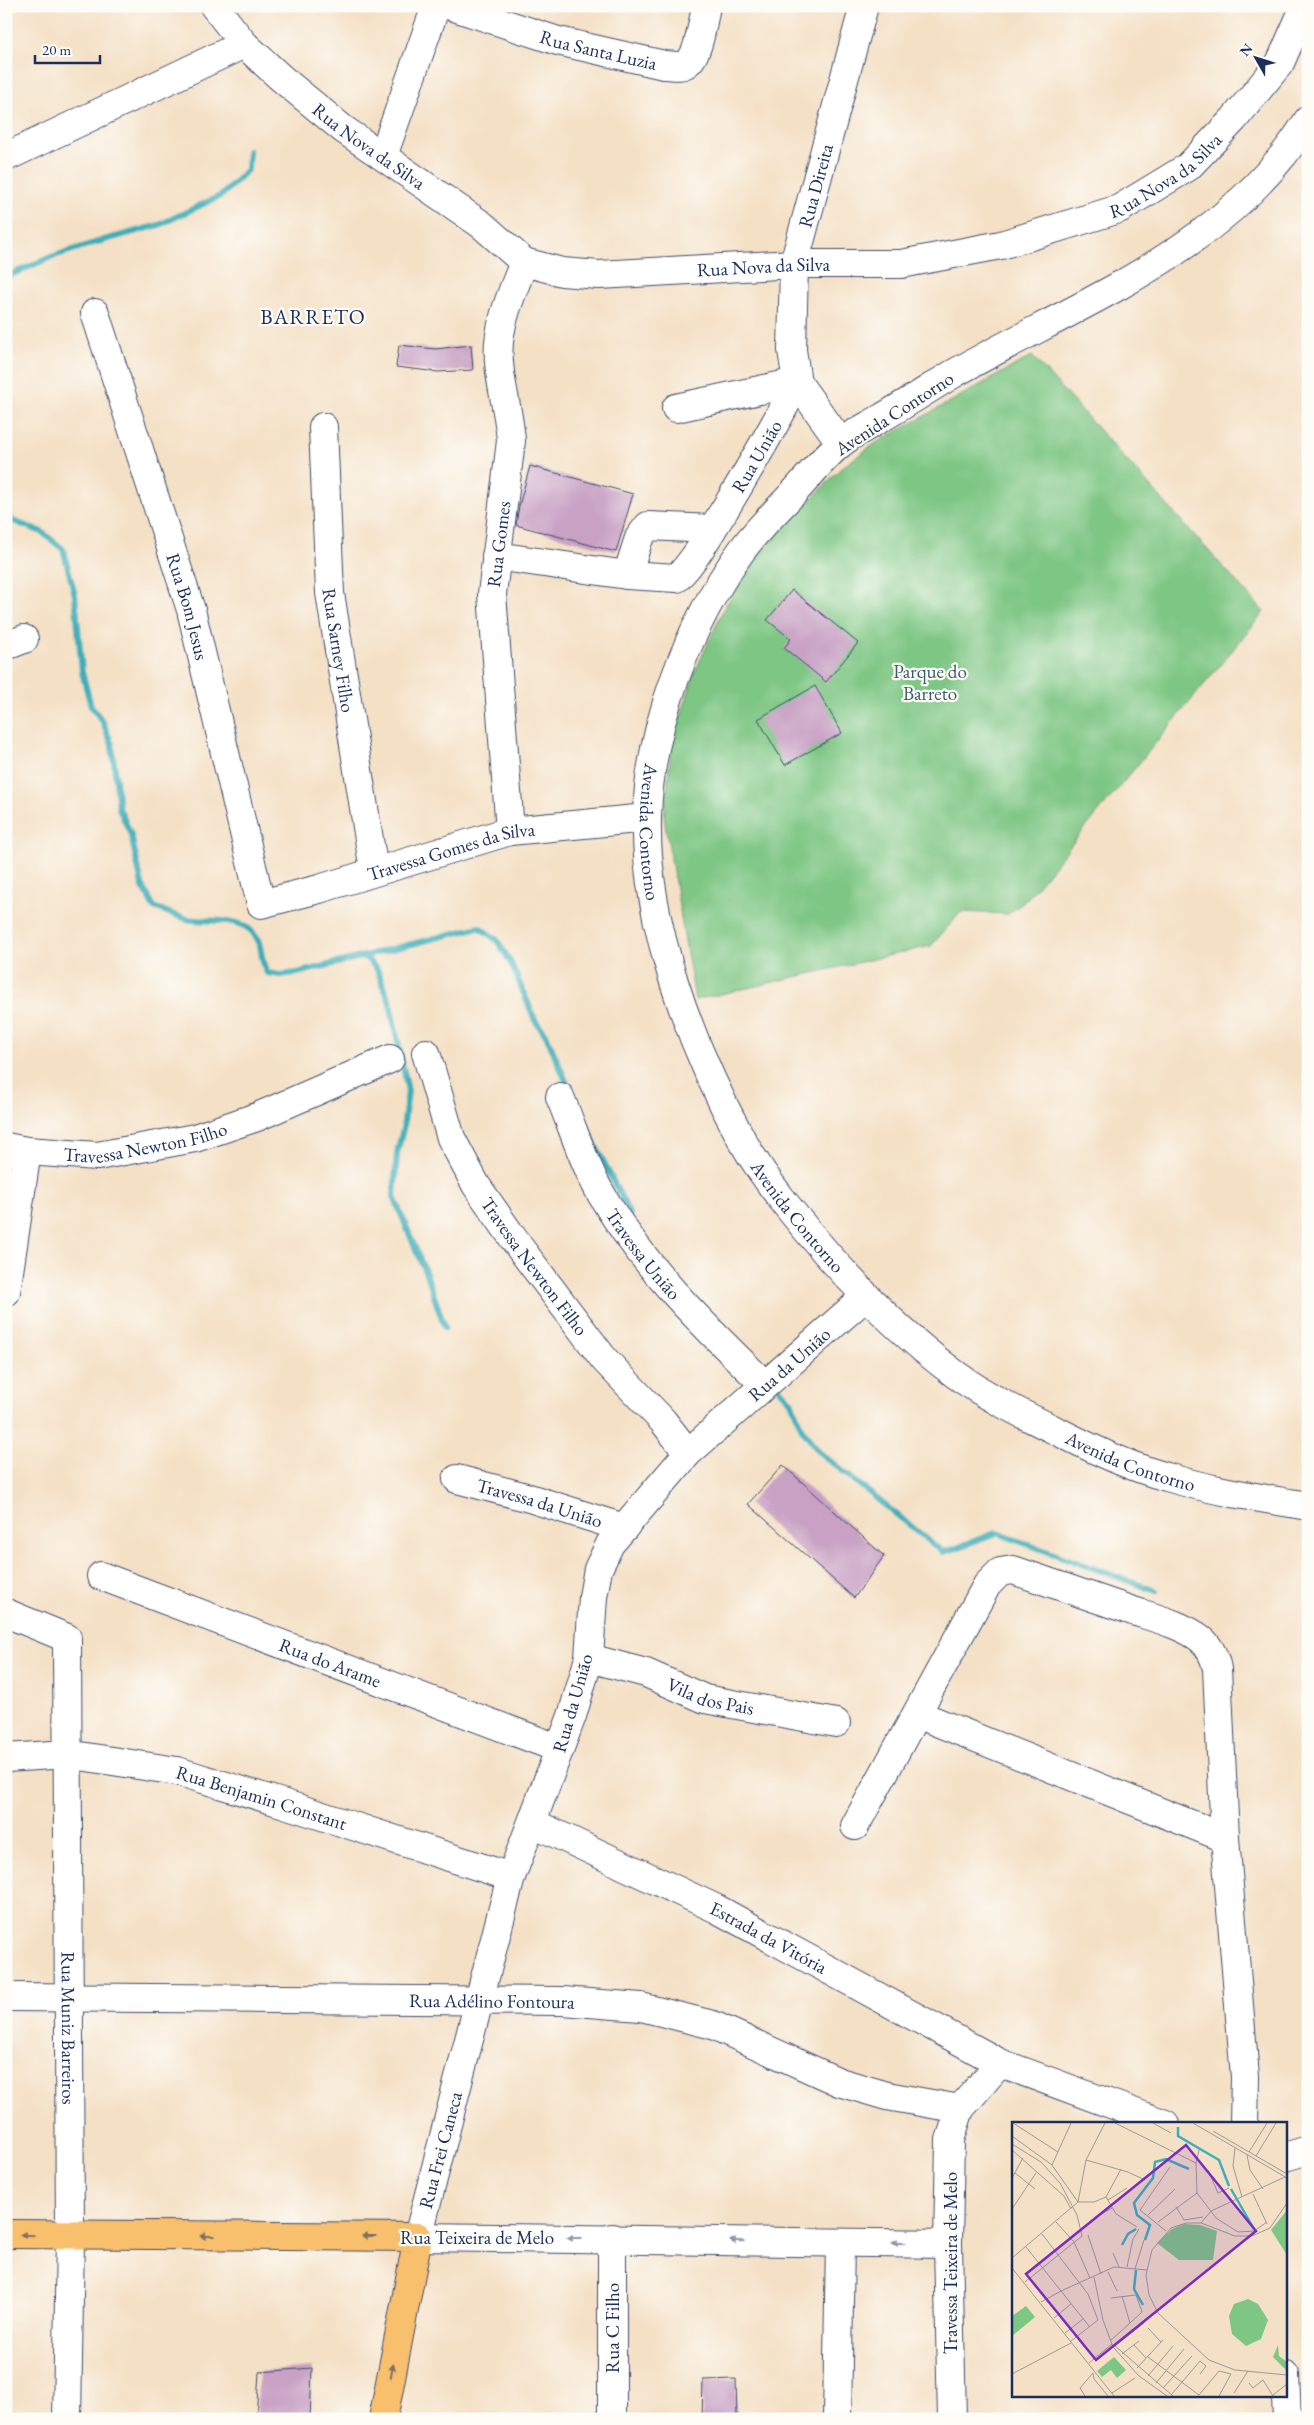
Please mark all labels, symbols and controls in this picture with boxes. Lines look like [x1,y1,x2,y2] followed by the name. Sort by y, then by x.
[537,24,660,76] street label: Rua Santa Luzia
[35,32,100,64] scale bar
[1232,32,1282,82] north arrow
[1235,39,1257,60] text: N
[42,40,71,59] text: 20 m
[307,97,431,195] street label: Rua Nova da Silva
[1106,127,1228,224] street label: Rua Nova da Silva
[792,140,839,230] street label: Rua Direita
[696,252,831,282] street label: Rua Nova da Silva
[260,303,366,330] district label: BARRETO
[829,366,958,462] street label: Avenida Contorno
[726,415,788,497] street label: Rua União
[481,500,516,589] street label: Rua Gomes
[160,550,214,663] street label: Rua Bom Jesus
[316,586,361,714] street label: Rua Sarney Filho
[893,659,967,706] park label: Parque do Barreto
[634,761,665,902] street label: Avenida Contorno
[364,817,536,887] street label: Travessa Gomes da Silva
[62,1116,230,1169] street label: Travessa Newton Filho
[744,1155,850,1278] street label: Avenida Contorno
[475,1192,594,1341] street label: Travessa Newton Filho
[600,1204,686,1305] street label: Travessa União
[743,1322,836,1407] street label: Rua da União
[1060,1425,1198,1497] street label: Avenida Contorno
[474,1473,606,1533] street label: Travessa da União
[276,1632,385,1693] street label: Rua do Arame
[546,1651,599,1755] street label: Rua da União
[663,1672,756,1721] street label: Vila dos Pais
[173,1759,350,1836] street label: Rua Benjamin Constant
[706,1896,832,1980] street label: Estrada da Vitória
[56,1951,81,2105] street label: Rua Muniz Barreiros
[409,1988,576,2015] street label: Rua Adélino Fontoura
[413,2088,468,2211] street label: Rua Frei Caneca
[1012,2122,1286,2398] inset map
[938,2172,963,2354] street label: Travessa Teixeira de Melo
[400,2225,554,2250] street label: Rua Teixeira de Melo
[18,2231,34,2239] one-way arrow
[198,2232,214,2240] one-way arrow
[361,2232,377,2240] one-way arrow
[566,2234,582,2242] one-way arrow
[729,2236,745,2244] one-way arrow
[891,2239,907,2247] one-way arrow
[600,2283,625,2373] street label: Rua C Filho
[389,2362,397,2378] one-way arrow

